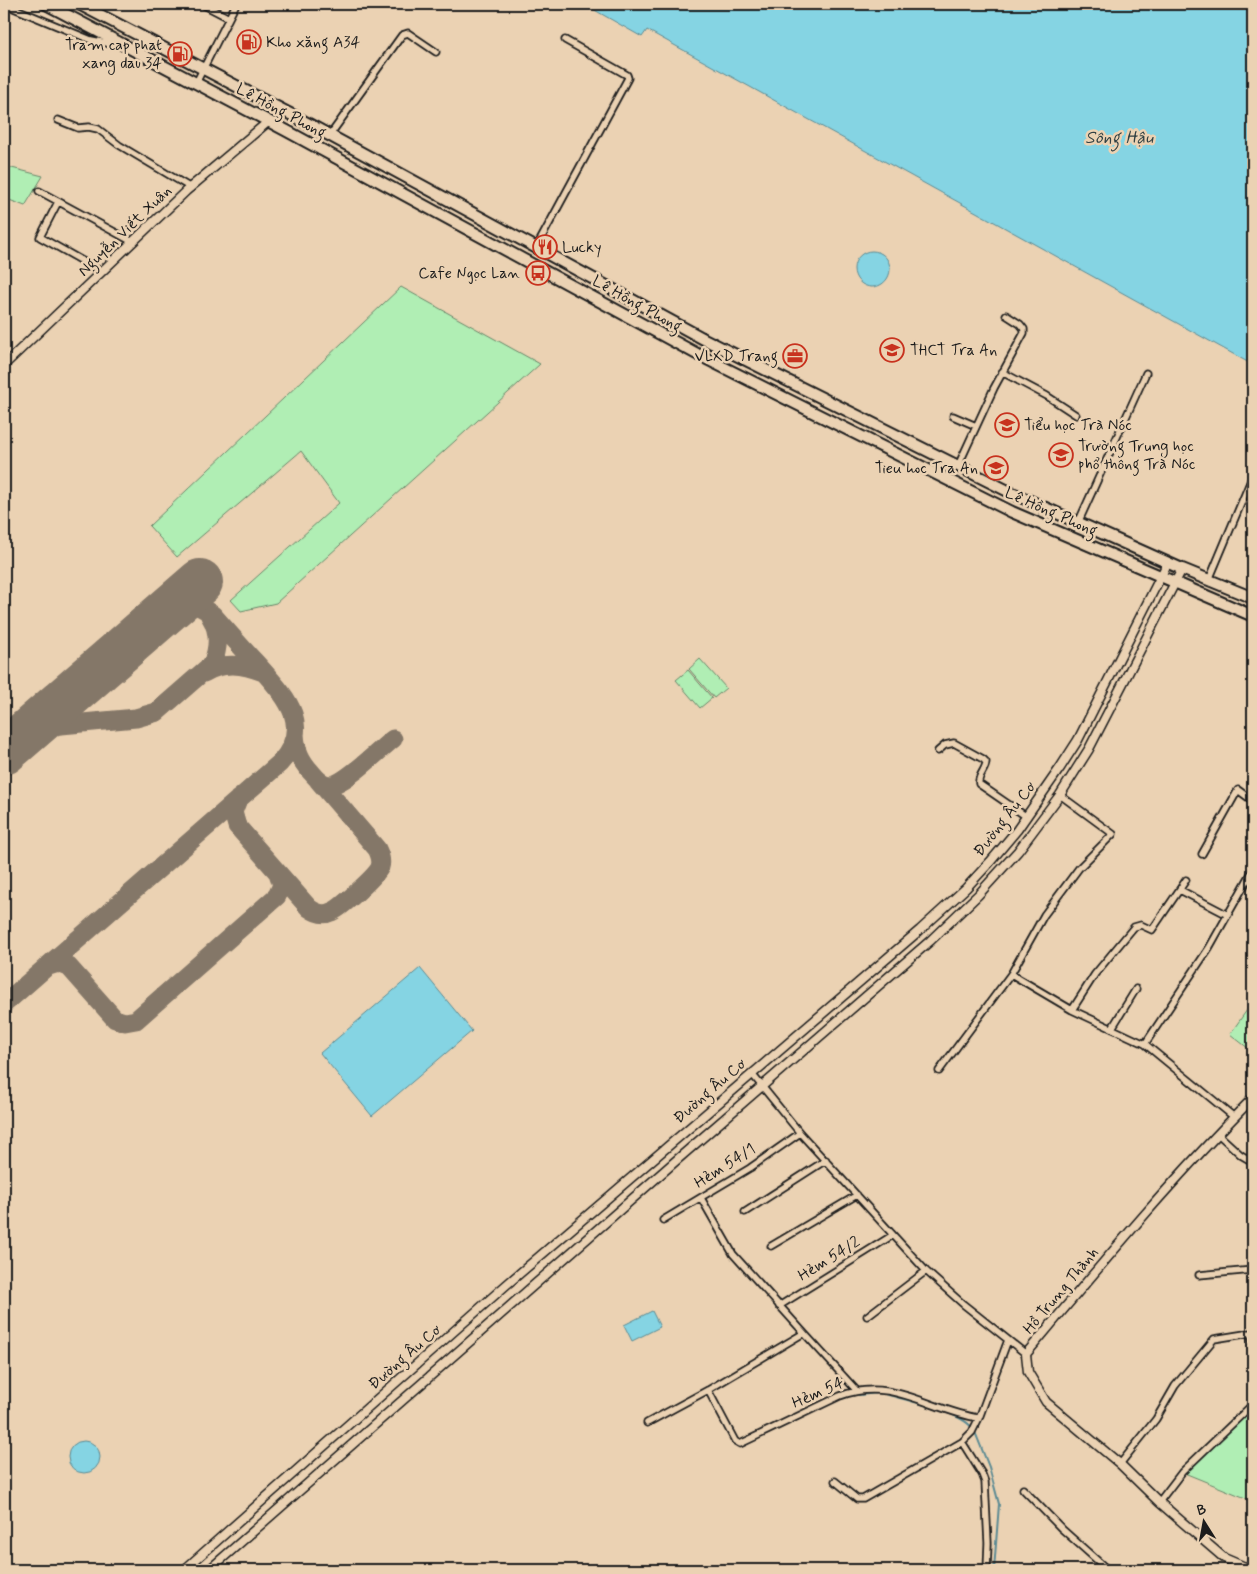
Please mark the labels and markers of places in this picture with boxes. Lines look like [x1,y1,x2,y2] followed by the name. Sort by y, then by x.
[236,29,262,55] fuel station icon: Kho xăng A34
[266,32,361,54] place label: Kho xăng A34
[65,35,162,75] place label: Tram cap phat xang dau 34
[167,41,193,67] fuel station icon: Tram cap phat xang dau 34
[532,234,558,260] restaurant icon: Lucky
[562,237,601,258] place label: Lucky
[525,260,551,286] bus stop icon: Cafe Ngọc Lan
[418,263,520,284] place label: Cafe Ngọc Lan
[879,337,905,363] school or university icon: THCT Tra An
[910,340,997,361] place label: THCT Tra An
[782,343,808,369] office icon: VLXD Trang
[694,346,778,368] place label: VLXD Trang
[994,412,1020,438] school or university icon: Tiểu học Trà Nóc
[1024,415,1132,436] place label: Tiểu học Trà Nóc
[1078,436,1196,476] place label: Trường Trung học phổ thông Trà Nóc
[1048,442,1074,468] school or university icon: Trường Trung học phổ thông Trà Nóc
[983,455,1009,481] school or university icon: Tieu hoc Tra An
[875,458,978,479] place label: Tieu hoc Tra An

